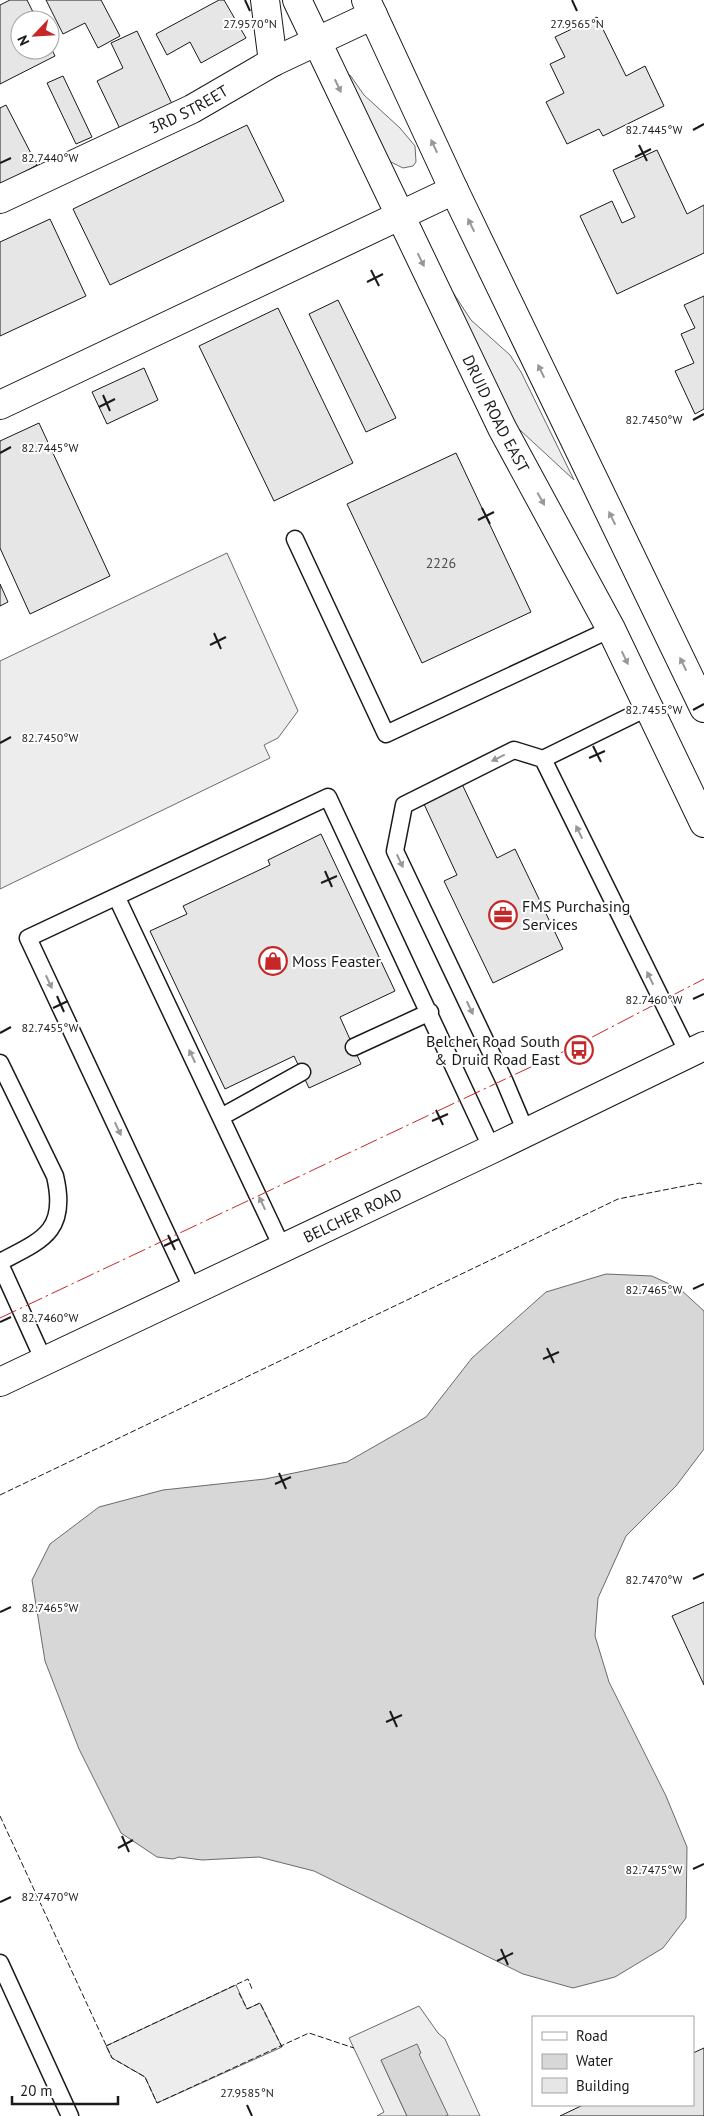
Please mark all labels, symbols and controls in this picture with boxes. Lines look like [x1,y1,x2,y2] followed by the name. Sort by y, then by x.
[10,10,60,60] north arrow
[223,16,277,31] text: 27.9570°N
[550,16,604,31] text: 27.9565°N
[13,33,33,48] text: N
[334,79,342,93] one-way arrow
[146,80,232,138] street label: 3RD STREET
[626,122,682,137] text: 82.7445°W
[429,139,437,153] one-way arrow
[22,150,78,165] text: 82.7440°W
[467,218,475,232] one-way arrow
[417,253,425,267] one-way arrow
[458,352,534,476] street label: DRUID ROAD EAST
[537,364,545,378] one-way arrow
[626,412,682,427] text: 82.7450°W
[22,440,78,455] text: 82.7445°W
[537,492,545,506] one-way arrow
[608,510,616,525] one-way arrow
[426,554,456,572] house number: 2226
[622,651,630,665] one-way arrow
[679,657,687,671] one-way arrow
[626,702,682,717] text: 82.7455°W
[22,730,78,745] text: 82.7450°W
[490,754,505,762] one-way arrow
[575,825,583,840] one-way arrow
[396,854,404,868] one-way arrow
[522,896,630,934] place label: FMS Purchasing Services
[488,900,518,930] office icon: FMS Purchasing Services
[258,946,288,976] shop icon: Moss Feaster
[292,951,381,971] place label: Moss Feaster
[646,971,655,986] one-way arrow
[45,975,53,989] one-way arrow
[626,992,682,1007] text: 82.7460°W
[466,1001,474,1015] one-way arrow
[22,1020,78,1035] text: 82.7455°W
[426,1031,561,1069] place label: Belcher Road South & Druid Road East
[564,1035,594,1065] bus stop icon: Belcher Road South & Druid Road East
[188,1049,196,1063] one-way arrow
[114,1122,122,1137] one-way arrow
[300,1183,405,1247] street label: BELCHER ROAD
[257,1196,265,1210] one-way arrow
[626,1282,682,1297] text: 82.7465°W
[22,1310,78,1325] text: 82.7460°W
[626,1572,682,1587] text: 82.7470°W
[22,1600,78,1615] text: 82.7465°W
[626,1862,682,1877] text: 82.7475°W
[22,1889,78,1904] text: 82.7470°W
[532,2016,694,2106] legend
[576,2026,608,2045] text: Road
[576,2051,613,2070] text: Water
[12,2074,119,2106] scale bar
[576,2076,630,2095] text: Building
[20,2081,53,2100] text: 20 m
[220,2085,274,2100] text: 27.9585°N

